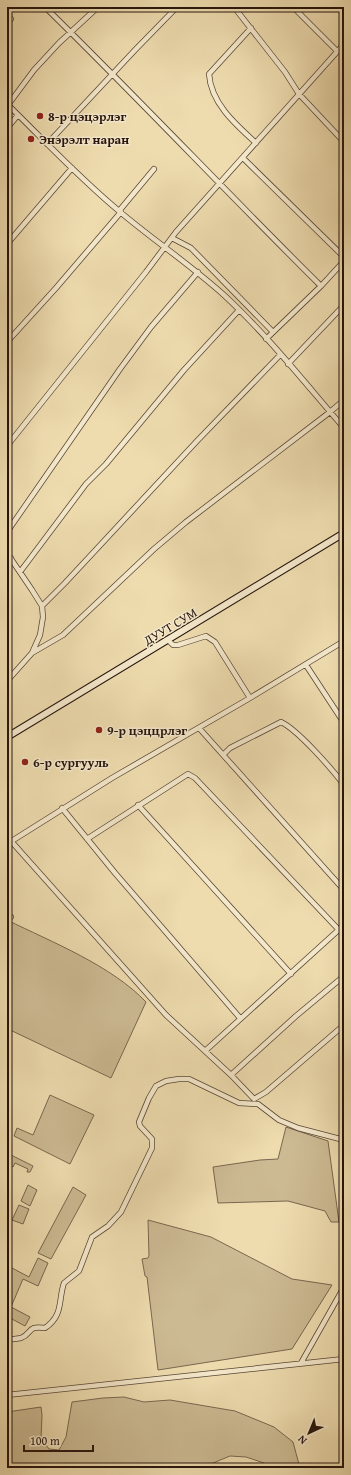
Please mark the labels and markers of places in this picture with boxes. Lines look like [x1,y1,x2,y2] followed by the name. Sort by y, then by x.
[48,107,126,126] place label: 8-р цэцэрлэг
[35,111,45,121] marker: 8-р цэцэрлэг
[39,130,129,149] place label: Энэрэлт наран
[26,134,36,144] marker: Энэрэлт наран
[107,721,187,740] place label: 9-р цэццрлэг
[94,725,104,735] marker: 9-р цэццрлэг
[33,753,109,772] place label: 6-р сургууль
[20,757,30,767] marker: 6-р сургууль

